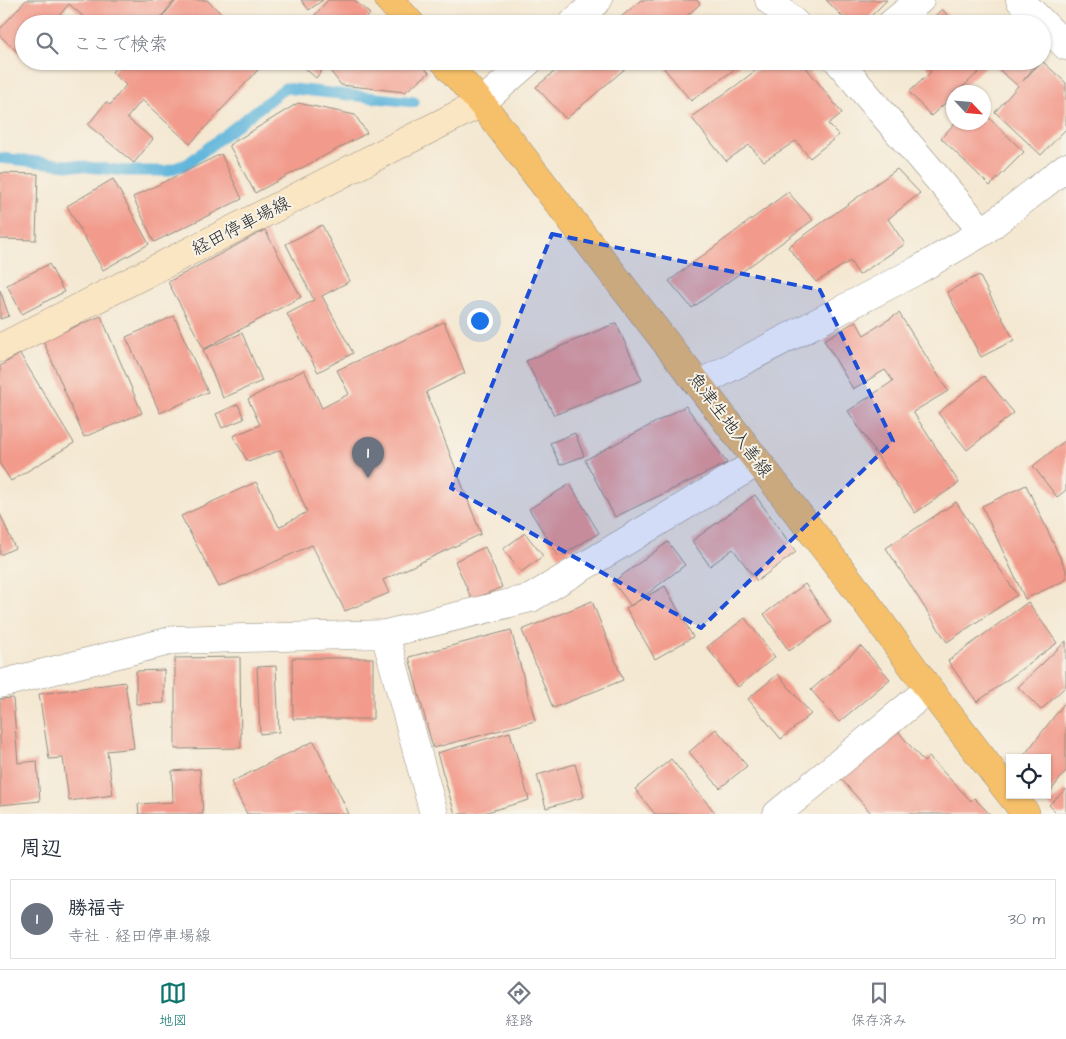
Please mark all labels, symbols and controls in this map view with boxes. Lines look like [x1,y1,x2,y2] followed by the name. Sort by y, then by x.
[15,15,1051,70] search box
[33,29,61,57] icon: search
[73,31,168,58] text: ここで検索
[946,85,991,130] north arrow
[187,190,295,262] street label: 経田停車場線
[467,308,493,334] your location
[682,367,778,483] street label: 魚津生地入善線
[352,437,384,478] pin: 1
[1006,754,1051,799] map controls
[1006,754,1051,799] button: locate
[20,834,62,863] text: 周辺
[68,895,125,922] text: 勝福寺
[36,908,38,930] text: 1
[1008,908,1045,930] text: 30 m
[68,925,211,947] text: 寺社 · 経田停車場線
[159,979,187,1031] tab: 地図
[505,979,533,1031] tab: 経路
[851,979,907,1031] tab: 保存済み

